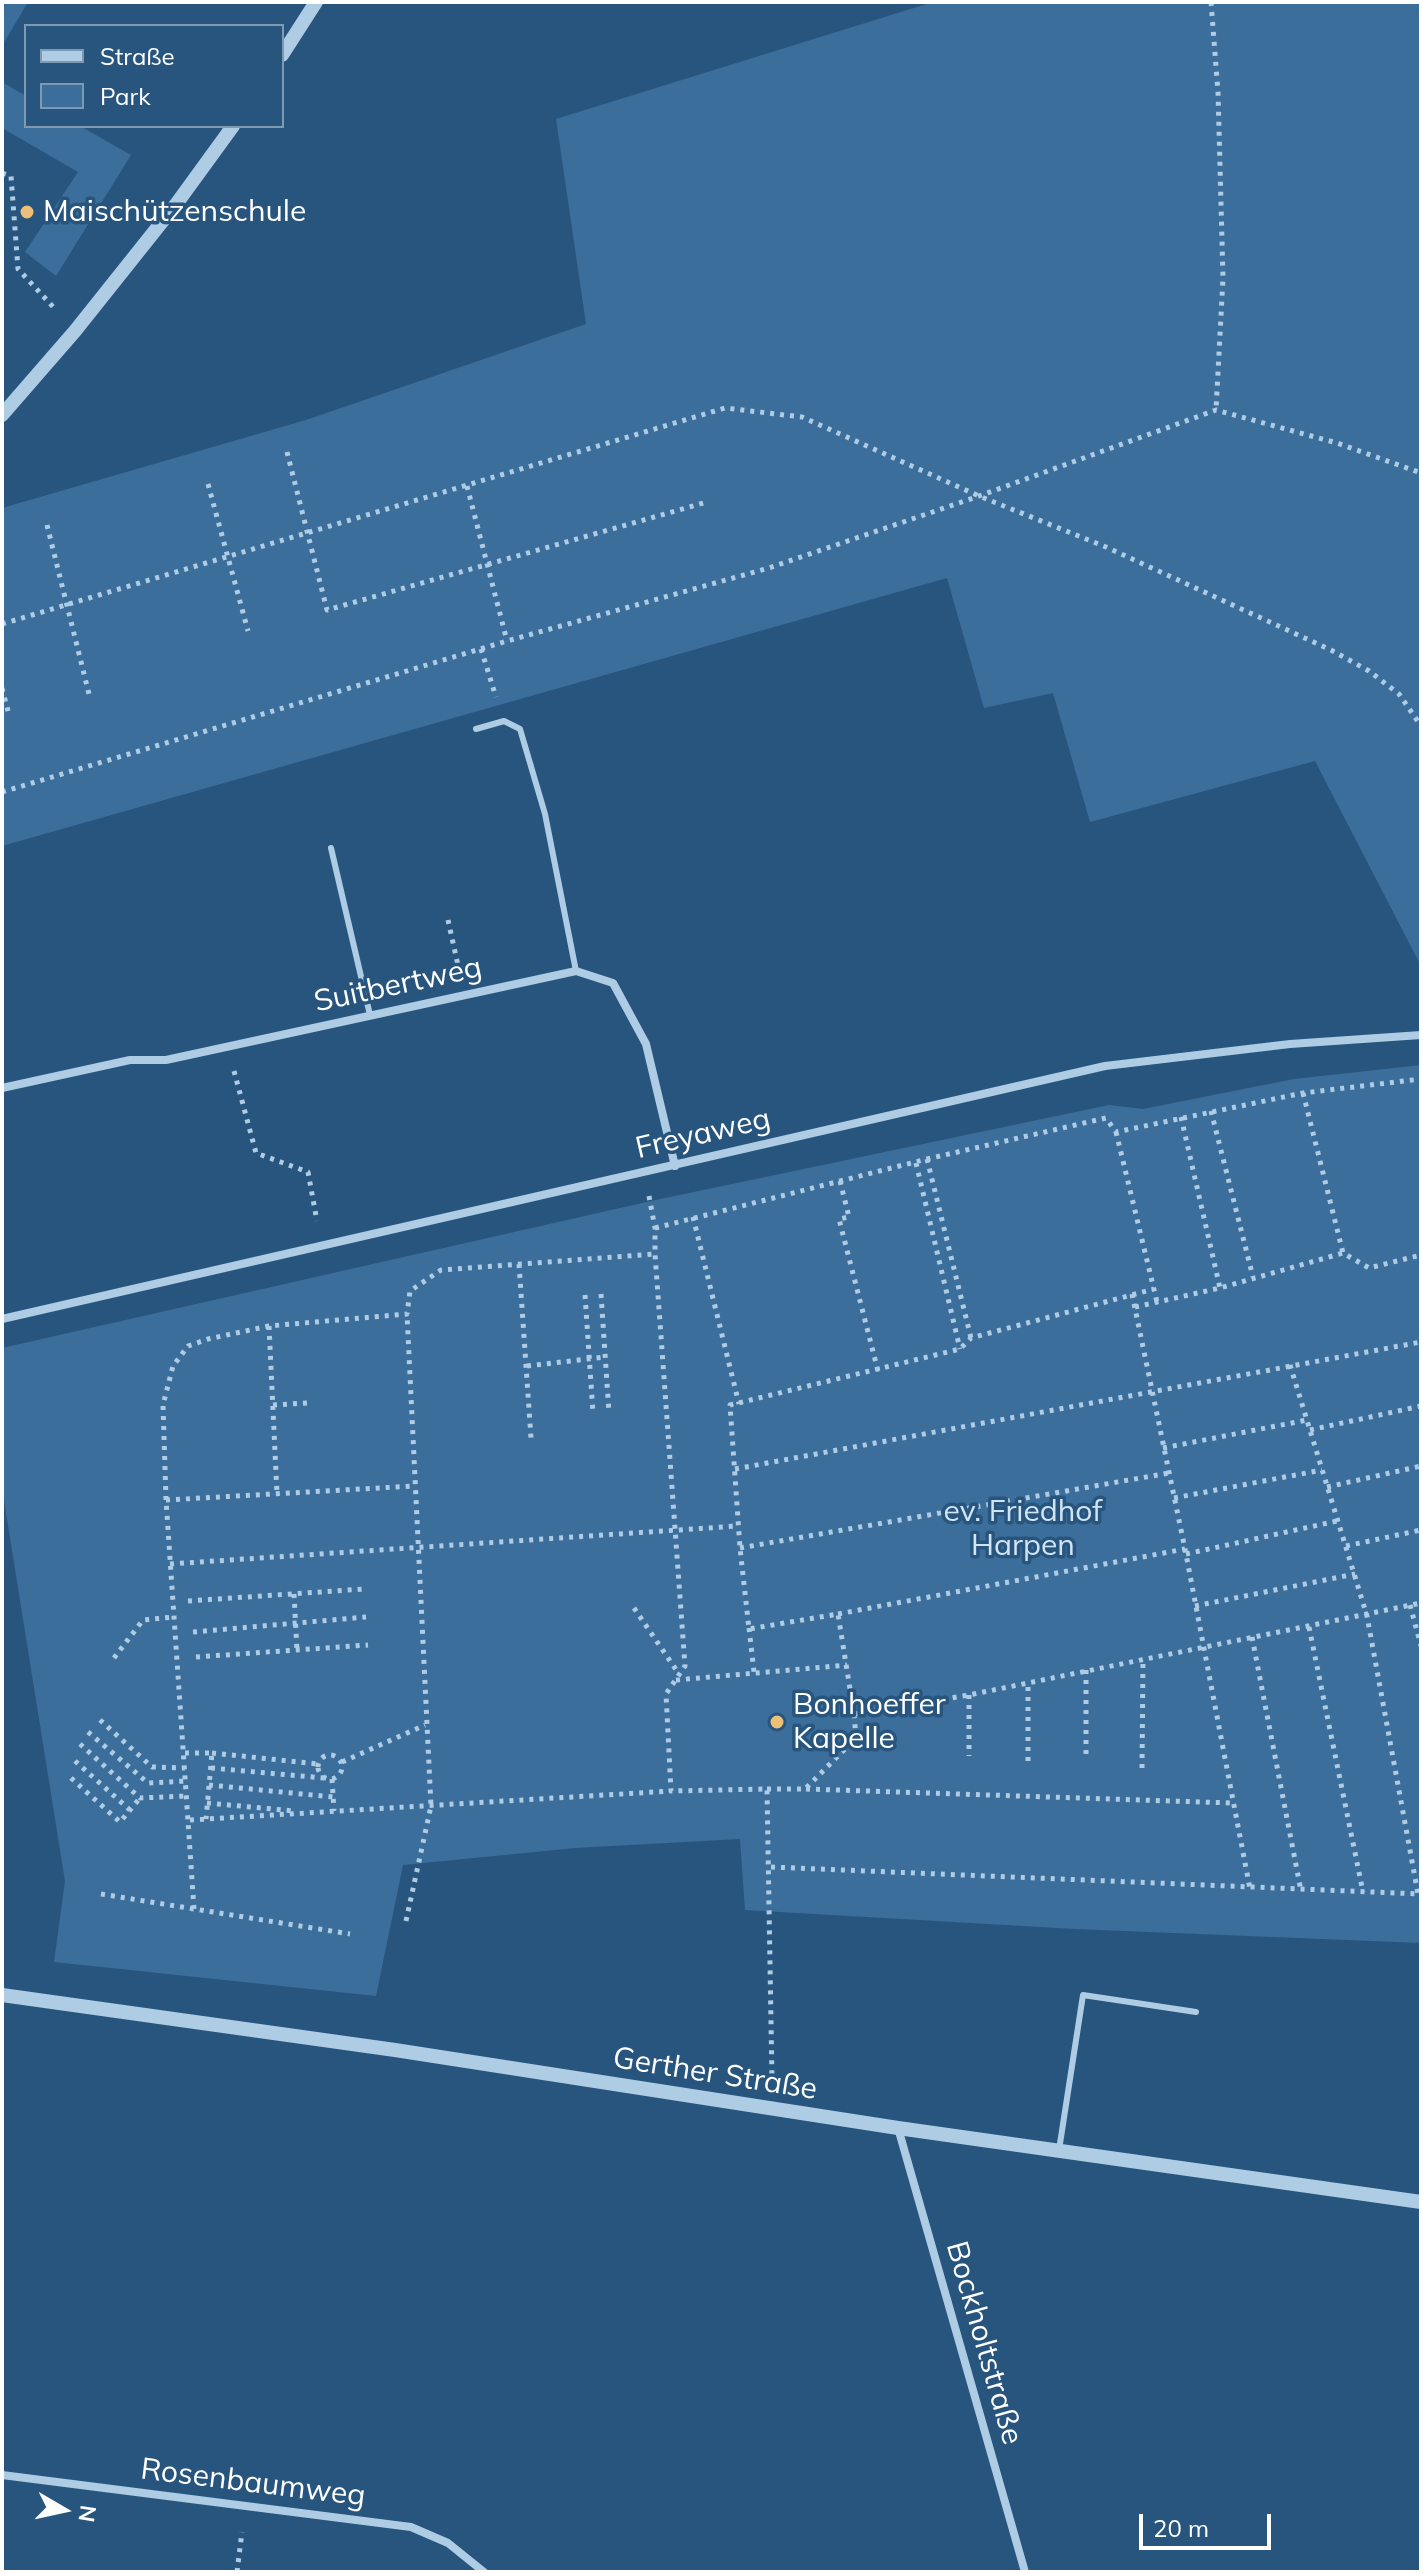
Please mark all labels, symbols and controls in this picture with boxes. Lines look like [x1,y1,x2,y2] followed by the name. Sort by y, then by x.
[24,24,284,128] legend
[100,41,175,71] text: Straße
[100,81,151,111] text: Park
[43,194,306,230] place label: Maischützenschule
[18,203,36,221] marker: Maischützenschule
[311,950,485,1020] street label: Suitbertweg
[632,1101,774,1167] street label: Freyaweg
[944,1494,1102,1564] park label: ev. Friedhof Harpen
[793,1687,946,1758] place label: Bonhoeffer Kapelle
[768,1713,786,1731] marker: Bonhoeffer Kapelle
[610,2040,820,2108] street label: Gerther Straße
[938,2237,1030,2449] street label: Bockholtstraße
[139,2451,367,2515] street label: Rosenbaumweg
[24,2470,104,2550] north arrow
[1143,2498,1275,2548] scale bar
[73,2503,103,2524] text: N
[1153,2513,1209,2543] text: 20 m

